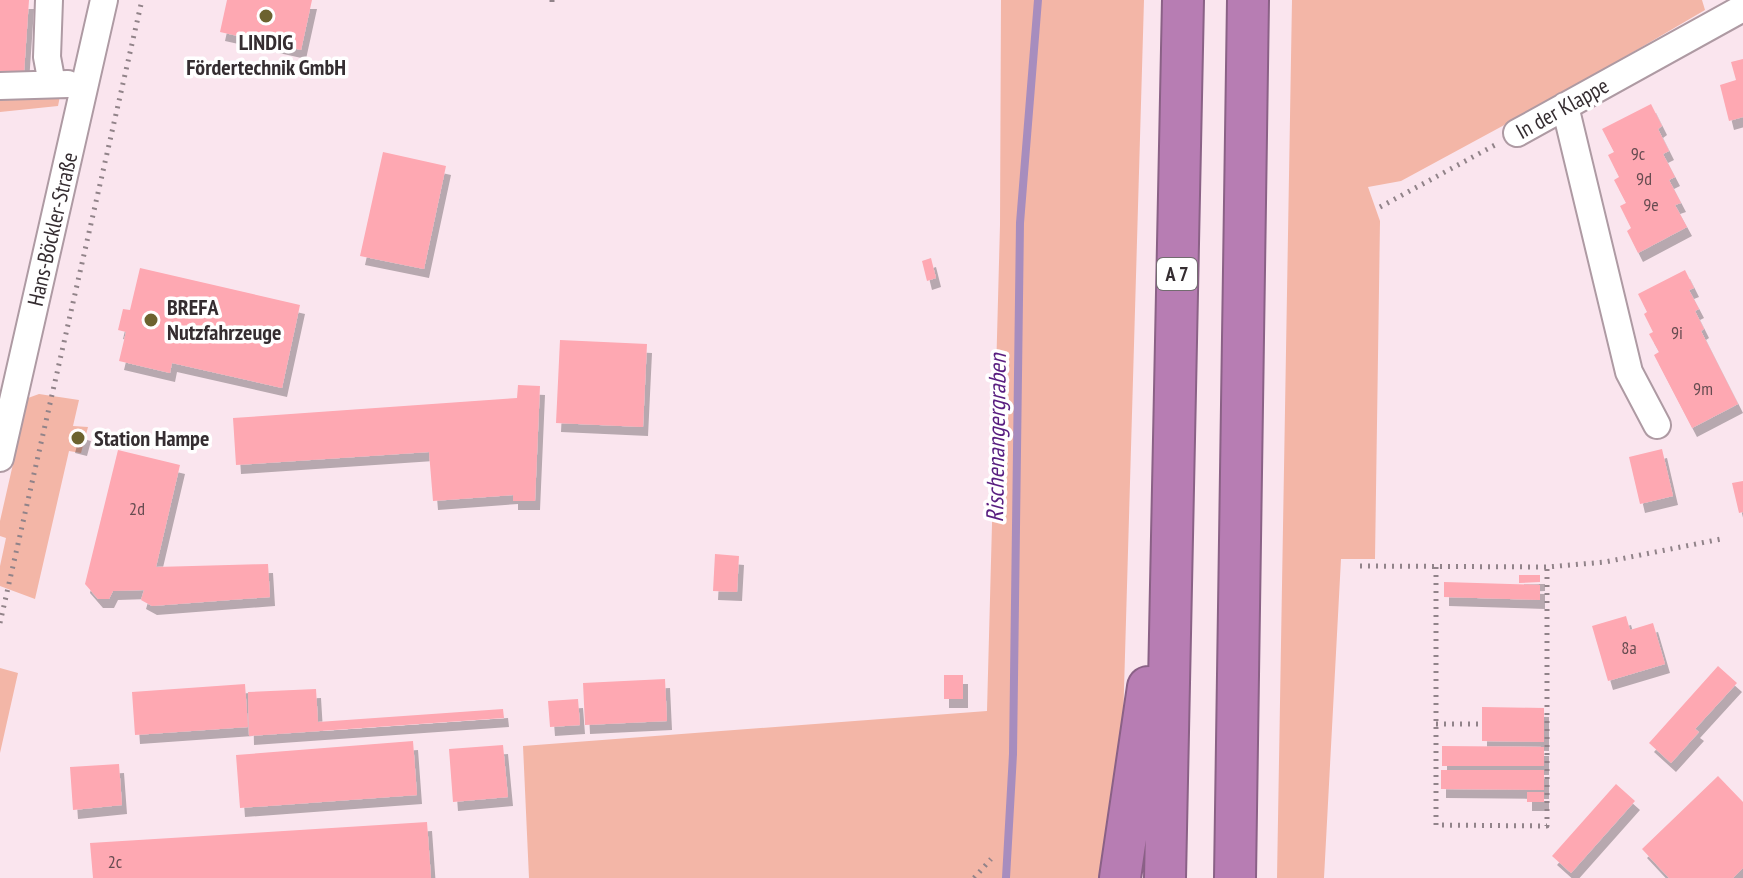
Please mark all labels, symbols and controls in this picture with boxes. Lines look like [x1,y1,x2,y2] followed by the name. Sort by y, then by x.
[257,7,275,25] marker: LINDIG Fördertechnik GmbH
[186,28,346,81] place label: LINDIG Fördertechnik GmbH
[1511,71,1613,145] street label: In der Klappe
[1631,142,1646,165] house number: 9c
[21,149,83,309] street label: Hans-Böckler-Straße
[1636,167,1652,190] house number: 9d
[1643,193,1659,216] house number: 9e
[1157,258,1197,290] road number: A 7
[167,293,281,346] place label: BREFA Nutzfahrzeuge
[142,311,160,329] marker: BREFA Nutzfahrzeuge
[1671,321,1683,344] house number: 9i
[979,352,1013,523] water label: Rischenangergraben
[1693,377,1713,400] house number: 9m
[94,424,209,452] place label: Station Hampe
[69,429,87,447] marker: Station Hampe
[129,497,145,520] house number: 2d
[1621,636,1637,659] house number: 8a
[108,850,123,873] house number: 2c

